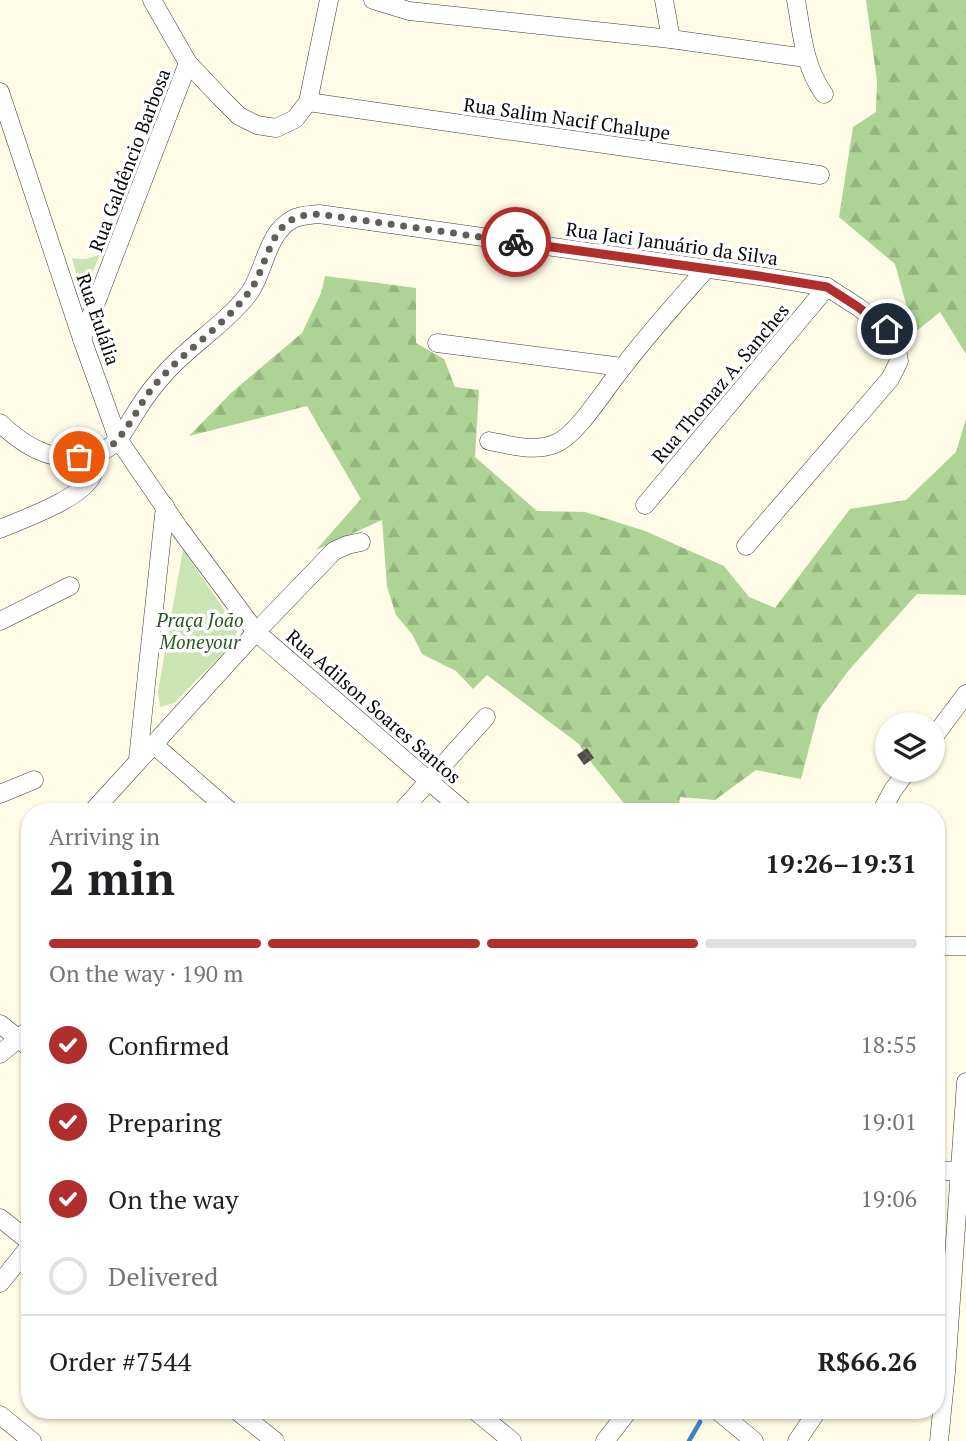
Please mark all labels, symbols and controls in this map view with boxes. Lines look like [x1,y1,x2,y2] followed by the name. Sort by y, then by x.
[83,65,176,255] street label: Rua Galdêncio Barbosa
[462,91,672,145] street label: Rua Salim Nacif Chalupe
[481,207,551,277] courier
[564,216,780,270] street label: Rua Jaci Januário da Silva
[497,223,535,261] icon: bike
[72,270,126,369] street label: Rua Eulália
[646,298,794,468] street label: Rua Thomaz A. Sanches
[857,299,917,359] pin
[868,310,906,348] icon: home
[49,427,109,487] pin
[60,438,98,476] icon: bag
[155,607,244,654] park label: Praça João Moneyour
[282,623,466,789] street label: Rua Adilson Soares Santos
[875,712,945,782] map controls
[875,712,945,782] button: layers
[49,821,160,852] text: Arriving in
[765,846,917,880] text: 19:26–19:31
[49,847,175,908] text: 2 min
[49,958,243,989] text: On the way · 190 m
[49,1026,87,1064] icon: check
[108,1028,229,1062] text: Confirmed
[860,1029,917,1060] text: 18:55
[49,1103,87,1141] icon: check
[108,1105,221,1139] text: Preparing
[860,1106,917,1137] text: 19:01
[49,1180,87,1218] icon: check
[108,1182,239,1216] text: On the way
[860,1183,917,1214] text: 19:06
[108,1259,218,1293] text: Delivered
[49,1344,191,1378] text: Order #7544
[818,1344,917,1378] text: R$66.26

